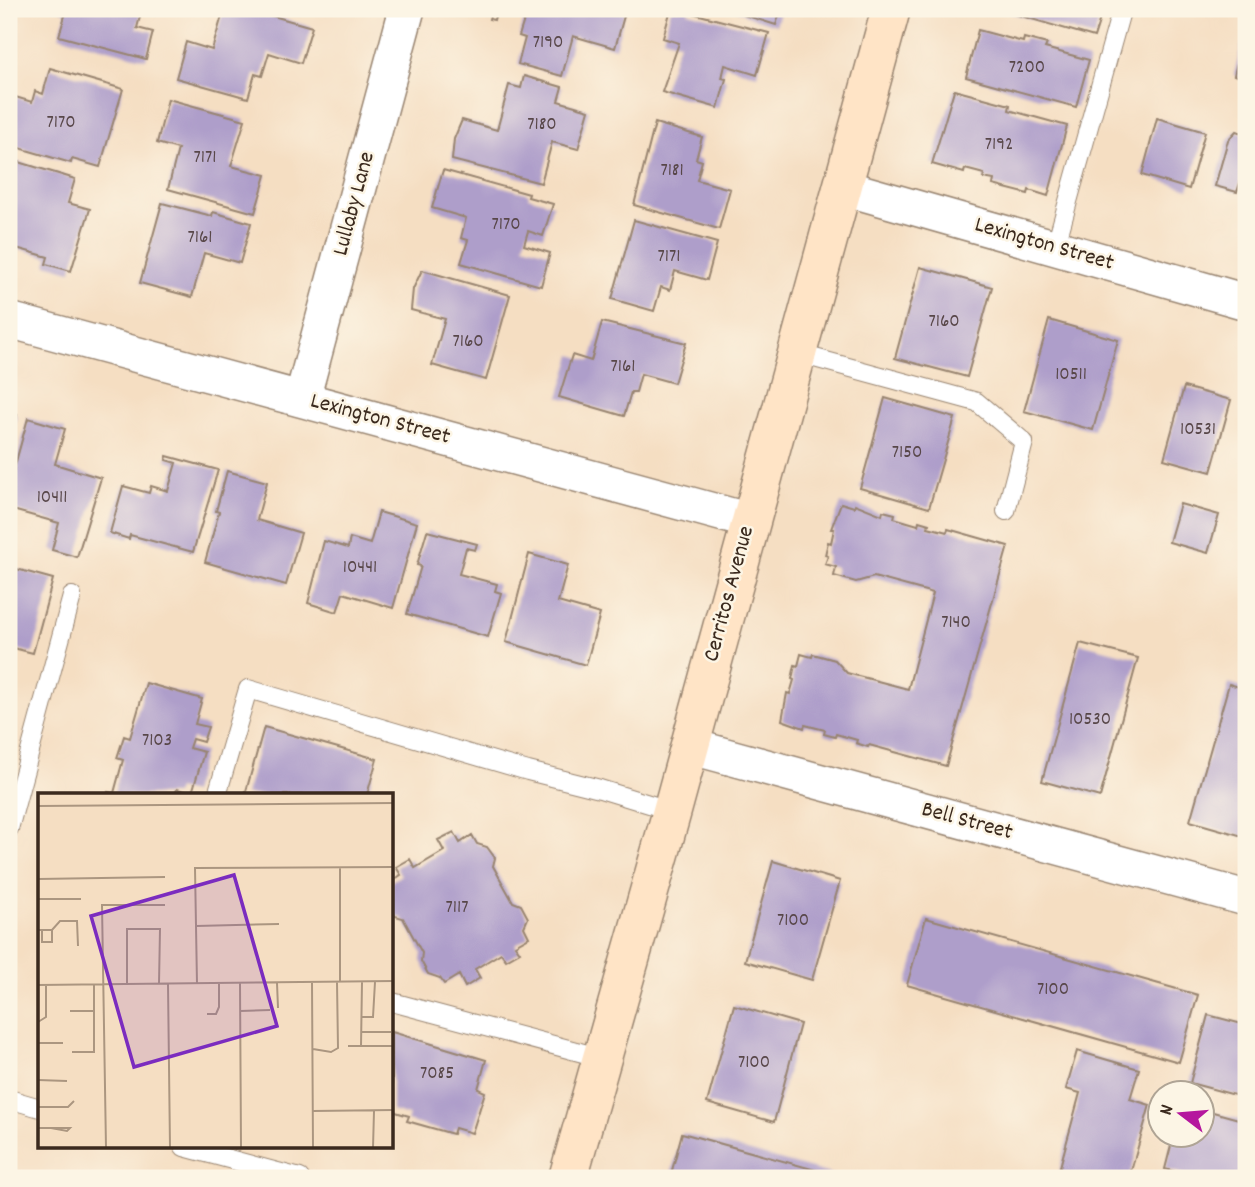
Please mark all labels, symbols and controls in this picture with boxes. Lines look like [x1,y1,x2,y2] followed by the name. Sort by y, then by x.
[533,30,563,57] house number: 7190
[1009,55,1045,82] house number: 7200
[46,110,76,137] house number: 7170
[527,112,557,139] house number: 7180
[985,132,1013,159] house number: 7192
[194,145,216,172] house number: 7171
[325,148,385,260] street label: Lullaby Lane
[660,158,684,185] house number: 7181
[970,209,1118,281] street label: Lexington Street
[491,212,521,239] house number: 7170
[188,225,212,252] house number: 7161
[658,244,680,271] house number: 7171
[928,309,960,336] house number: 7160
[452,329,484,356] house number: 7160
[611,354,635,381] house number: 7161
[1055,362,1087,389] house number: 10511
[306,385,454,455] street label: Lexington Street
[1180,417,1216,444] house number: 10531
[892,440,922,467] house number: 7150
[37,485,67,512] house number: 10411
[696,522,764,666] street label: Cerritos Avenue
[343,555,377,582] house number: 10441
[941,610,971,637] house number: 7140
[1069,707,1111,734] house number: 10530
[142,728,172,755] house number: 7103
[38,793,394,1148] inset map
[918,794,1016,850] street label: Bell Street
[446,895,468,922] house number: 7117
[777,908,809,935] house number: 7100
[1037,977,1069,1004] house number: 7100
[738,1050,770,1077] house number: 7100
[420,1061,454,1088] house number: 7085
[1146,1078,1216,1148] north arrow
[1154,1102,1182,1119] text: N

